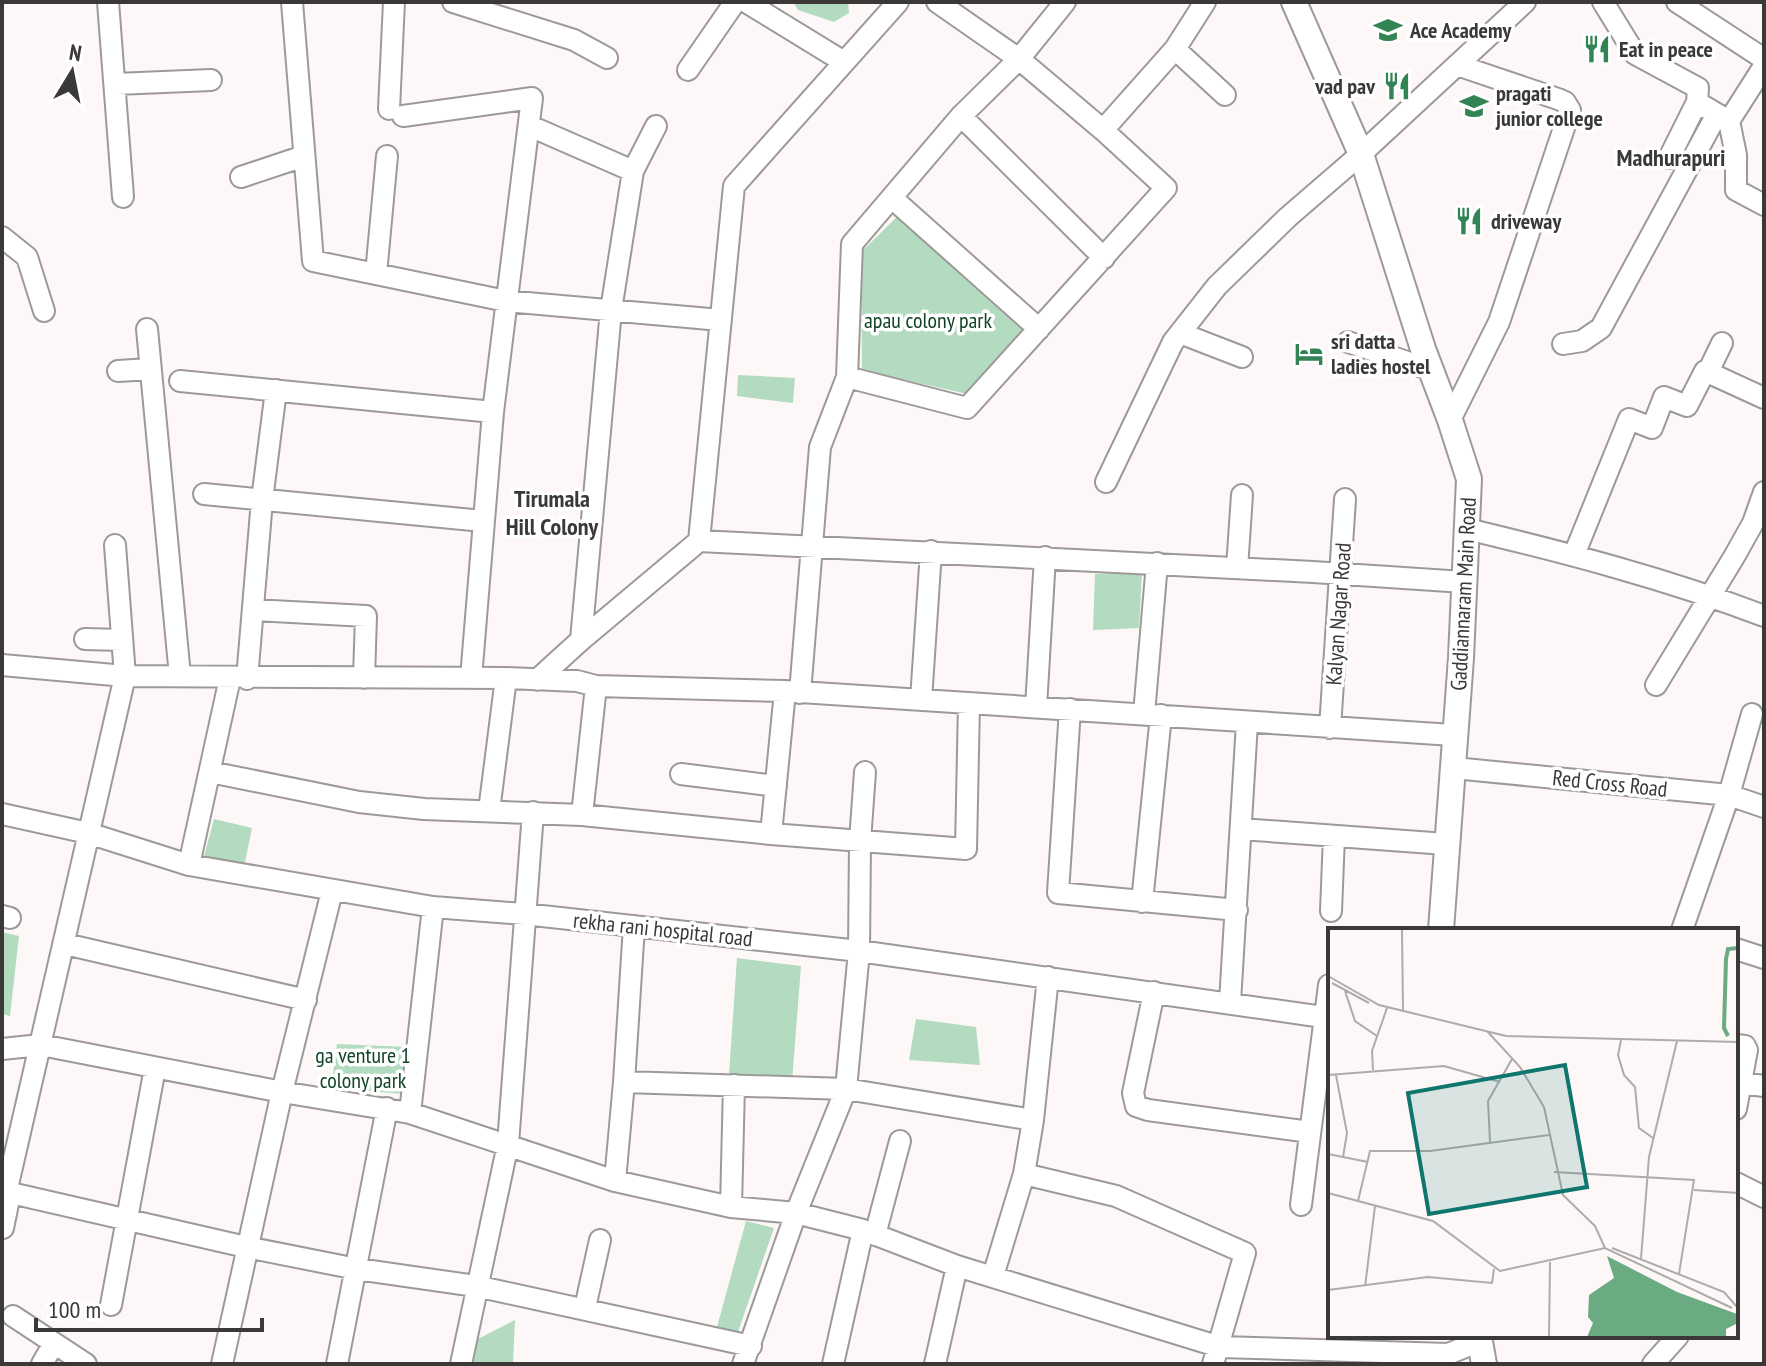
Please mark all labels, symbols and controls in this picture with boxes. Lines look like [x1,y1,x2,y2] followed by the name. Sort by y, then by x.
[1373,15,1403,45] school or university icon: Ace Academy
[1409,16,1513,44] place label: Ace Academy
[32,32,112,112] north arrow
[1582,34,1612,64] restaurant icon: Eat in peace
[1619,35,1713,63] place label: Eat in peace
[67,37,84,67] text: N
[1382,71,1412,101] restaurant icon: vad pav
[1314,72,1376,100] place label: vad pav
[1495,79,1603,132] place label: pragati junior college
[1459,91,1489,121] school or university icon: pragati junior college
[1617,142,1725,173] district label: Madhurapuri
[1454,206,1484,236] restaurant icon: driveway
[1491,207,1562,235] place label: driveway
[864,306,992,334] park label: apau colony park
[1331,327,1431,380] place label: sri datta ladies hostel
[1294,339,1324,369] hotel icon: sri datta ladies hostel
[506,483,599,542] district label: Tirumala Hill Colony
[1444,497,1482,691] street label: Gaddiannaram Main Road
[1319,542,1357,686] street label: Kalyan Nagar Road
[1551,763,1669,803] street label: Red Cross Road
[572,906,754,952] street label: rekha rani hospital road
[1328,928,1738,1338] inset map
[315,1041,411,1094] park label: ga venture 1 colony park
[36,1282,262,1332] scale bar
[48,1294,101,1325] text: 100 m

